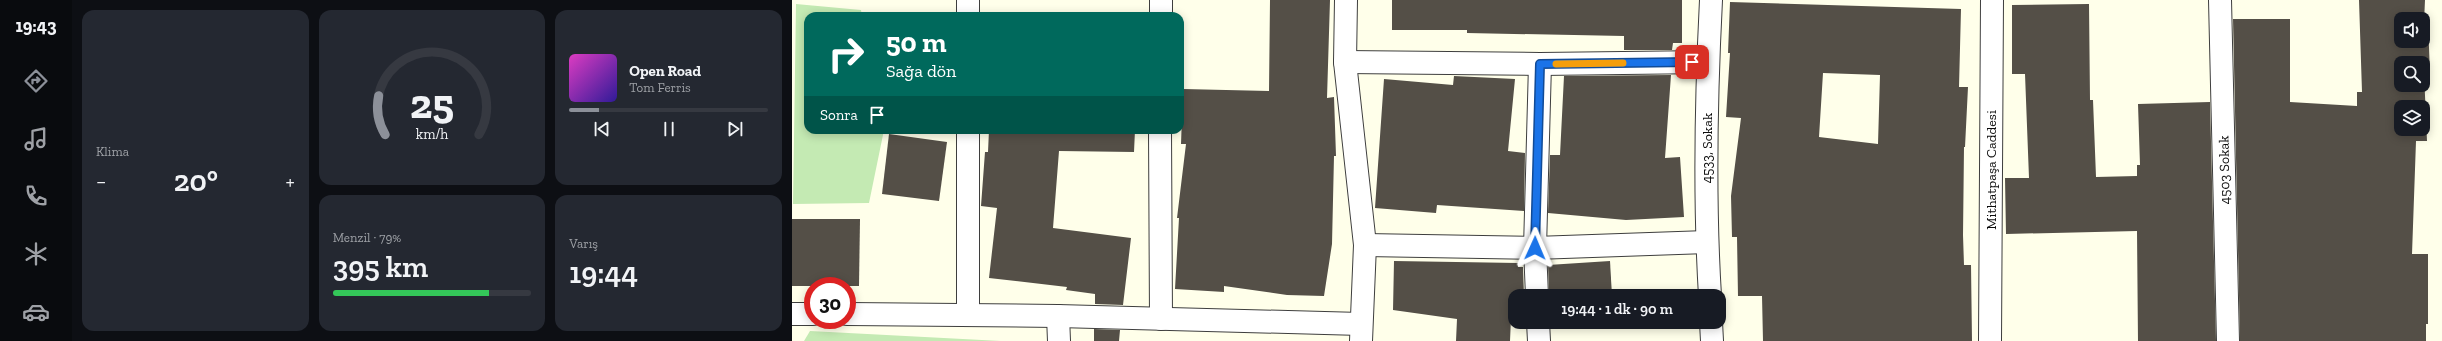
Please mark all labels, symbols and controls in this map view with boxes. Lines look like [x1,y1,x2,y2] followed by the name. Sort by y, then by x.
[2394,12,2430,136] map controls
[2394,12,2430,48] button: sound
[15,15,57,37] text: 19:43
[886,26,947,59] text: 50 m
[820,28,872,80] icon: right
[1675,45,1709,79] pin
[1681,51,1703,73] icon: arrive
[2394,56,2430,92] button: search
[886,60,956,82] text: Sağa dön
[629,62,701,80] text: Open Road
[22,67,50,95] icon: directions
[410,79,454,129] text: 25
[629,80,691,95] text: Tom Ferris
[2394,100,2430,136] button: layers
[866,104,888,126] icon: arrive
[820,106,858,124] text: Sonra
[1983,110,2000,230] street label: Mithatpaşa Caddesi
[1699,112,1716,183] street label: 4533, Sokak
[591,118,613,140] icon: previous
[658,118,680,140] icon: pause
[724,118,746,140] icon: next
[22,125,50,153] icon: music
[416,126,448,143] text: km/h
[2215,135,2234,205] street label: 4503 Sokak
[96,144,129,159] text: Klima
[174,163,218,199] text: 20°
[96,168,106,195] text: −
[285,168,295,195] text: +
[22,182,50,210] icon: phone
[1514,227,1556,269] position arrow
[333,230,401,245] text: Menzil · 79%
[569,236,598,251] text: Varış
[22,240,50,268] icon: climate
[333,249,428,285] text: 395 km
[569,255,638,291] text: 19:44
[804,277,856,329] speed limit sign: 30
[22,298,50,326] icon: car
[1561,300,1673,318] text: 19:44 · 1 dk · 90 m

